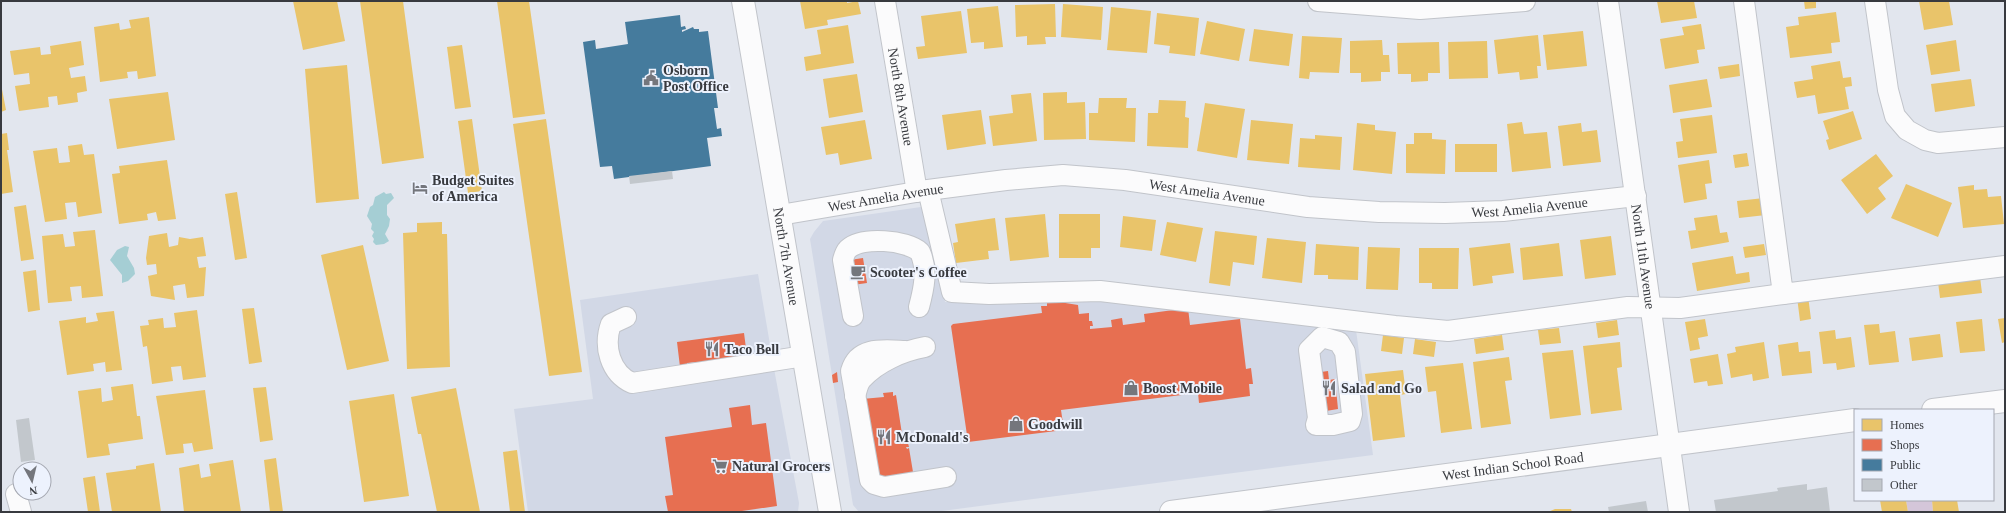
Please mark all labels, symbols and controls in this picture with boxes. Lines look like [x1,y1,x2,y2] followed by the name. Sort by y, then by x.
[885,47,916,147] street label: North 8th Avenue
[663,63,729,94] place label: Osborn Post Office
[642,69,660,87] public building icon: Osborn Post Office
[432,173,515,204] place label: Budget Suites of America
[1148,177,1266,209] street label: West Amelia Avenue
[411,179,429,197] hotel icon: Budget Suites of America
[827,181,944,215] street label: West Amelia Avenue
[1471,195,1588,220] street label: West Amelia Avenue
[1628,203,1658,310] street label: North 11th Avenue
[770,206,802,307] street label: North 7th Avenue
[849,263,867,281] cafe icon: Scooter's Coffee
[870,265,967,280] place label: Scooter's Coffee
[703,340,721,358] restaurant icon: Taco Bell
[724,342,779,357] place label: Taco Bell
[1122,379,1140,397] shop icon: Boost Mobile
[1320,379,1338,397] restaurant icon: Salad and Go
[1143,381,1222,396] place label: Boost Mobile
[1341,381,1422,396] place label: Salad and Go
[1854,409,1994,501] legend
[1007,415,1025,433] shop icon: Goodwill
[1028,417,1083,432] place label: Goodwill
[1890,418,1924,432] text: Homes
[875,428,893,446] restaurant icon: McDonald's
[896,430,969,445] place label: McDonald's
[1890,438,1920,452] text: Shops
[1441,450,1585,483] street label: West Indian School Road
[711,457,729,475] supermarket icon: Natural Grocers
[1890,458,1921,472] text: Public
[732,459,831,474] place label: Natural Grocers
[12,461,52,501] north arrow
[1890,478,1917,492] text: Other
[29,484,38,497] text: N

